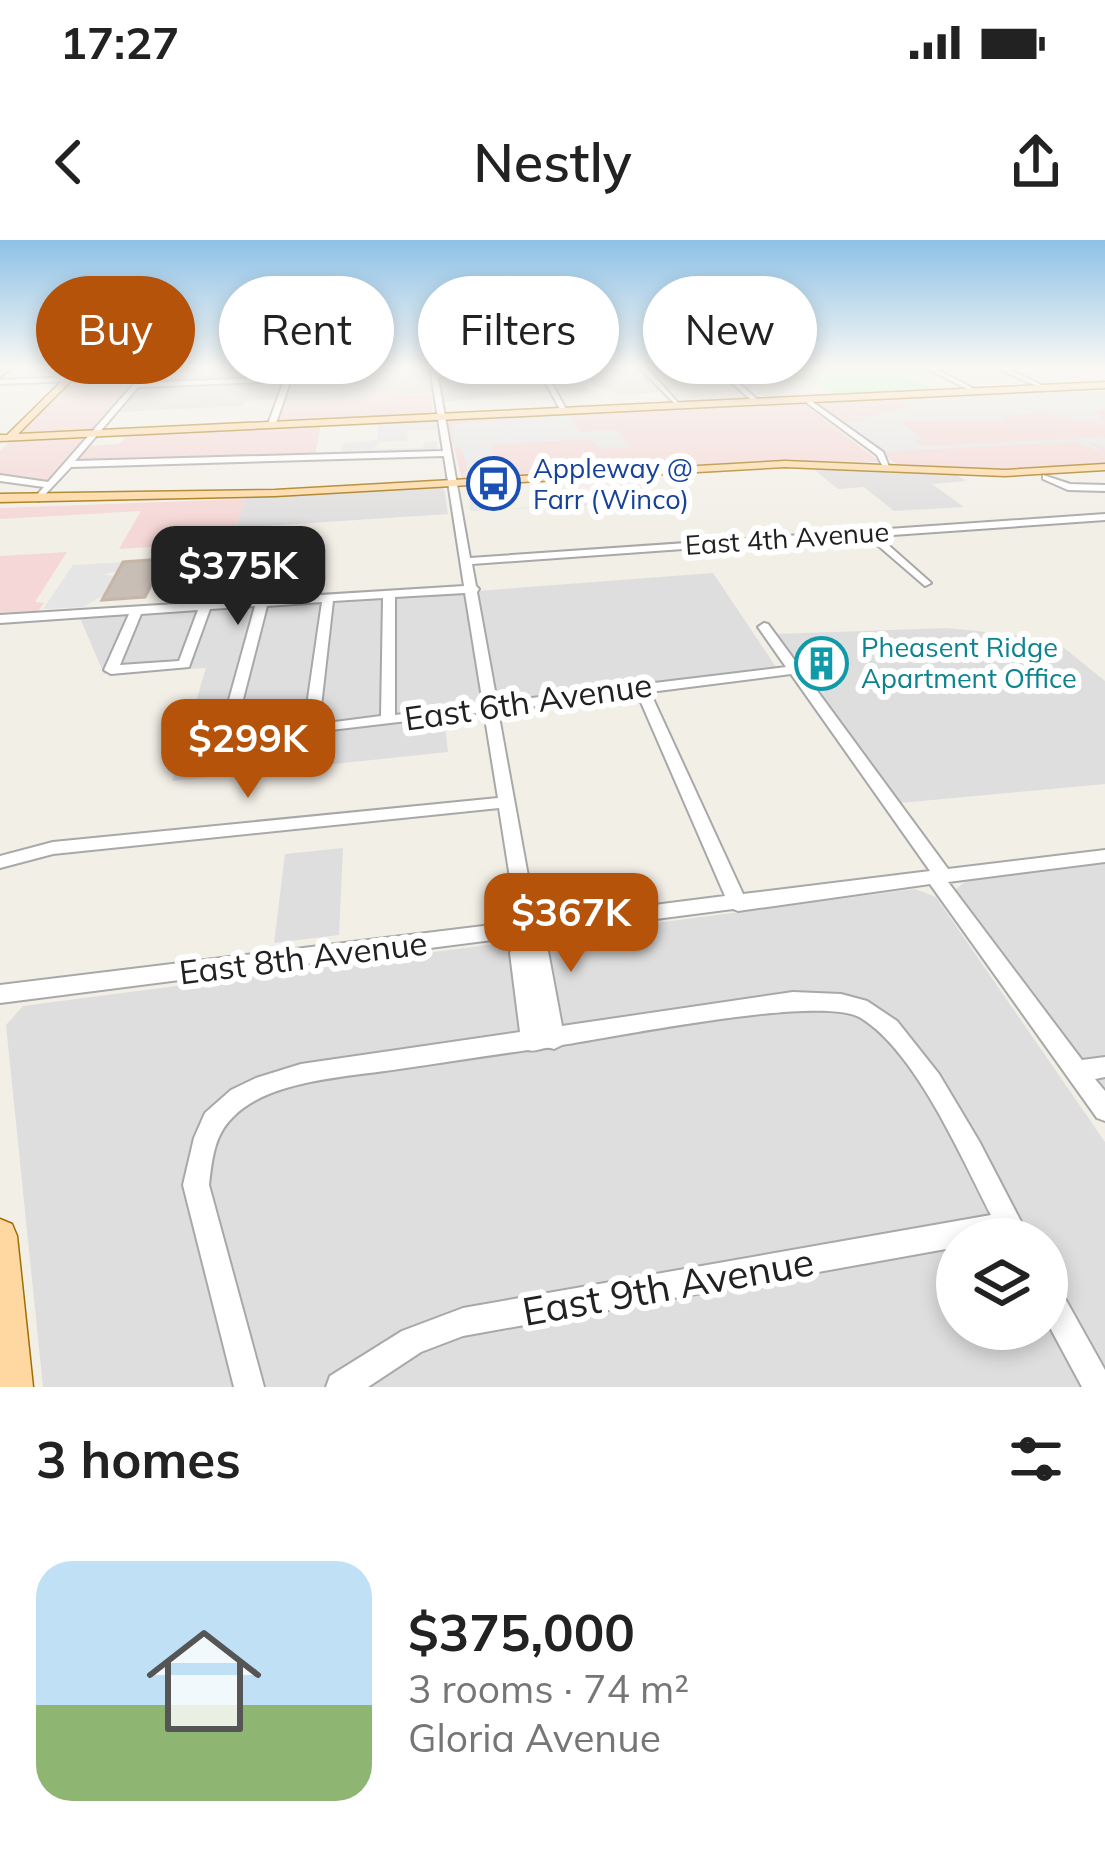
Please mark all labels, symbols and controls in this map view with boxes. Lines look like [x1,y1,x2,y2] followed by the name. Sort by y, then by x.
[60,14,179,70] text: 17:27
[473,128,632,196] text: Nestly
[36,129,102,195] icon: back
[1003,129,1069,195] icon: share
[36,276,195,384] chip: Buy
[219,276,394,384] chip: Rent
[418,276,619,384] chip: Filters
[643,276,817,384] chip: New
[533,451,693,516] place label: Appleway @ Farr (Winco)
[466,456,522,512] bus stop icon: Appleway @ Farr (Winco)
[684,514,890,562] street label: East 4th Avenue
[154,526,322,628] pin: $375K
[178,540,298,589] text: $375K
[861,630,1077,695] place label: Pheasent Ridge Apartment Office
[794,635,850,691] building icon: Pheasent Ridge Apartment Office
[402,663,654,739] street label: East 6th Avenue
[164,699,332,801] pin: $299K
[188,713,308,762] text: $299K
[487,873,655,975] pin: $367K
[511,887,631,936] text: $367K
[177,921,429,993] street label: East 8th Avenue
[936,1218,1068,1350] map controls
[936,1218,1068,1350] button: layers
[519,1236,817,1336] street label: East 9th Avenue
[1003,1426,1069,1492] icon: filters
[36,1427,241,1491] text: 3 homes
[408,1600,635,1664] text: $375,000
[132,1609,276,1753] icon: home
[408,1664,689,1713] text: 3 rooms · 74 m²
[408,1713,661,1762] text: Gloria Avenue

